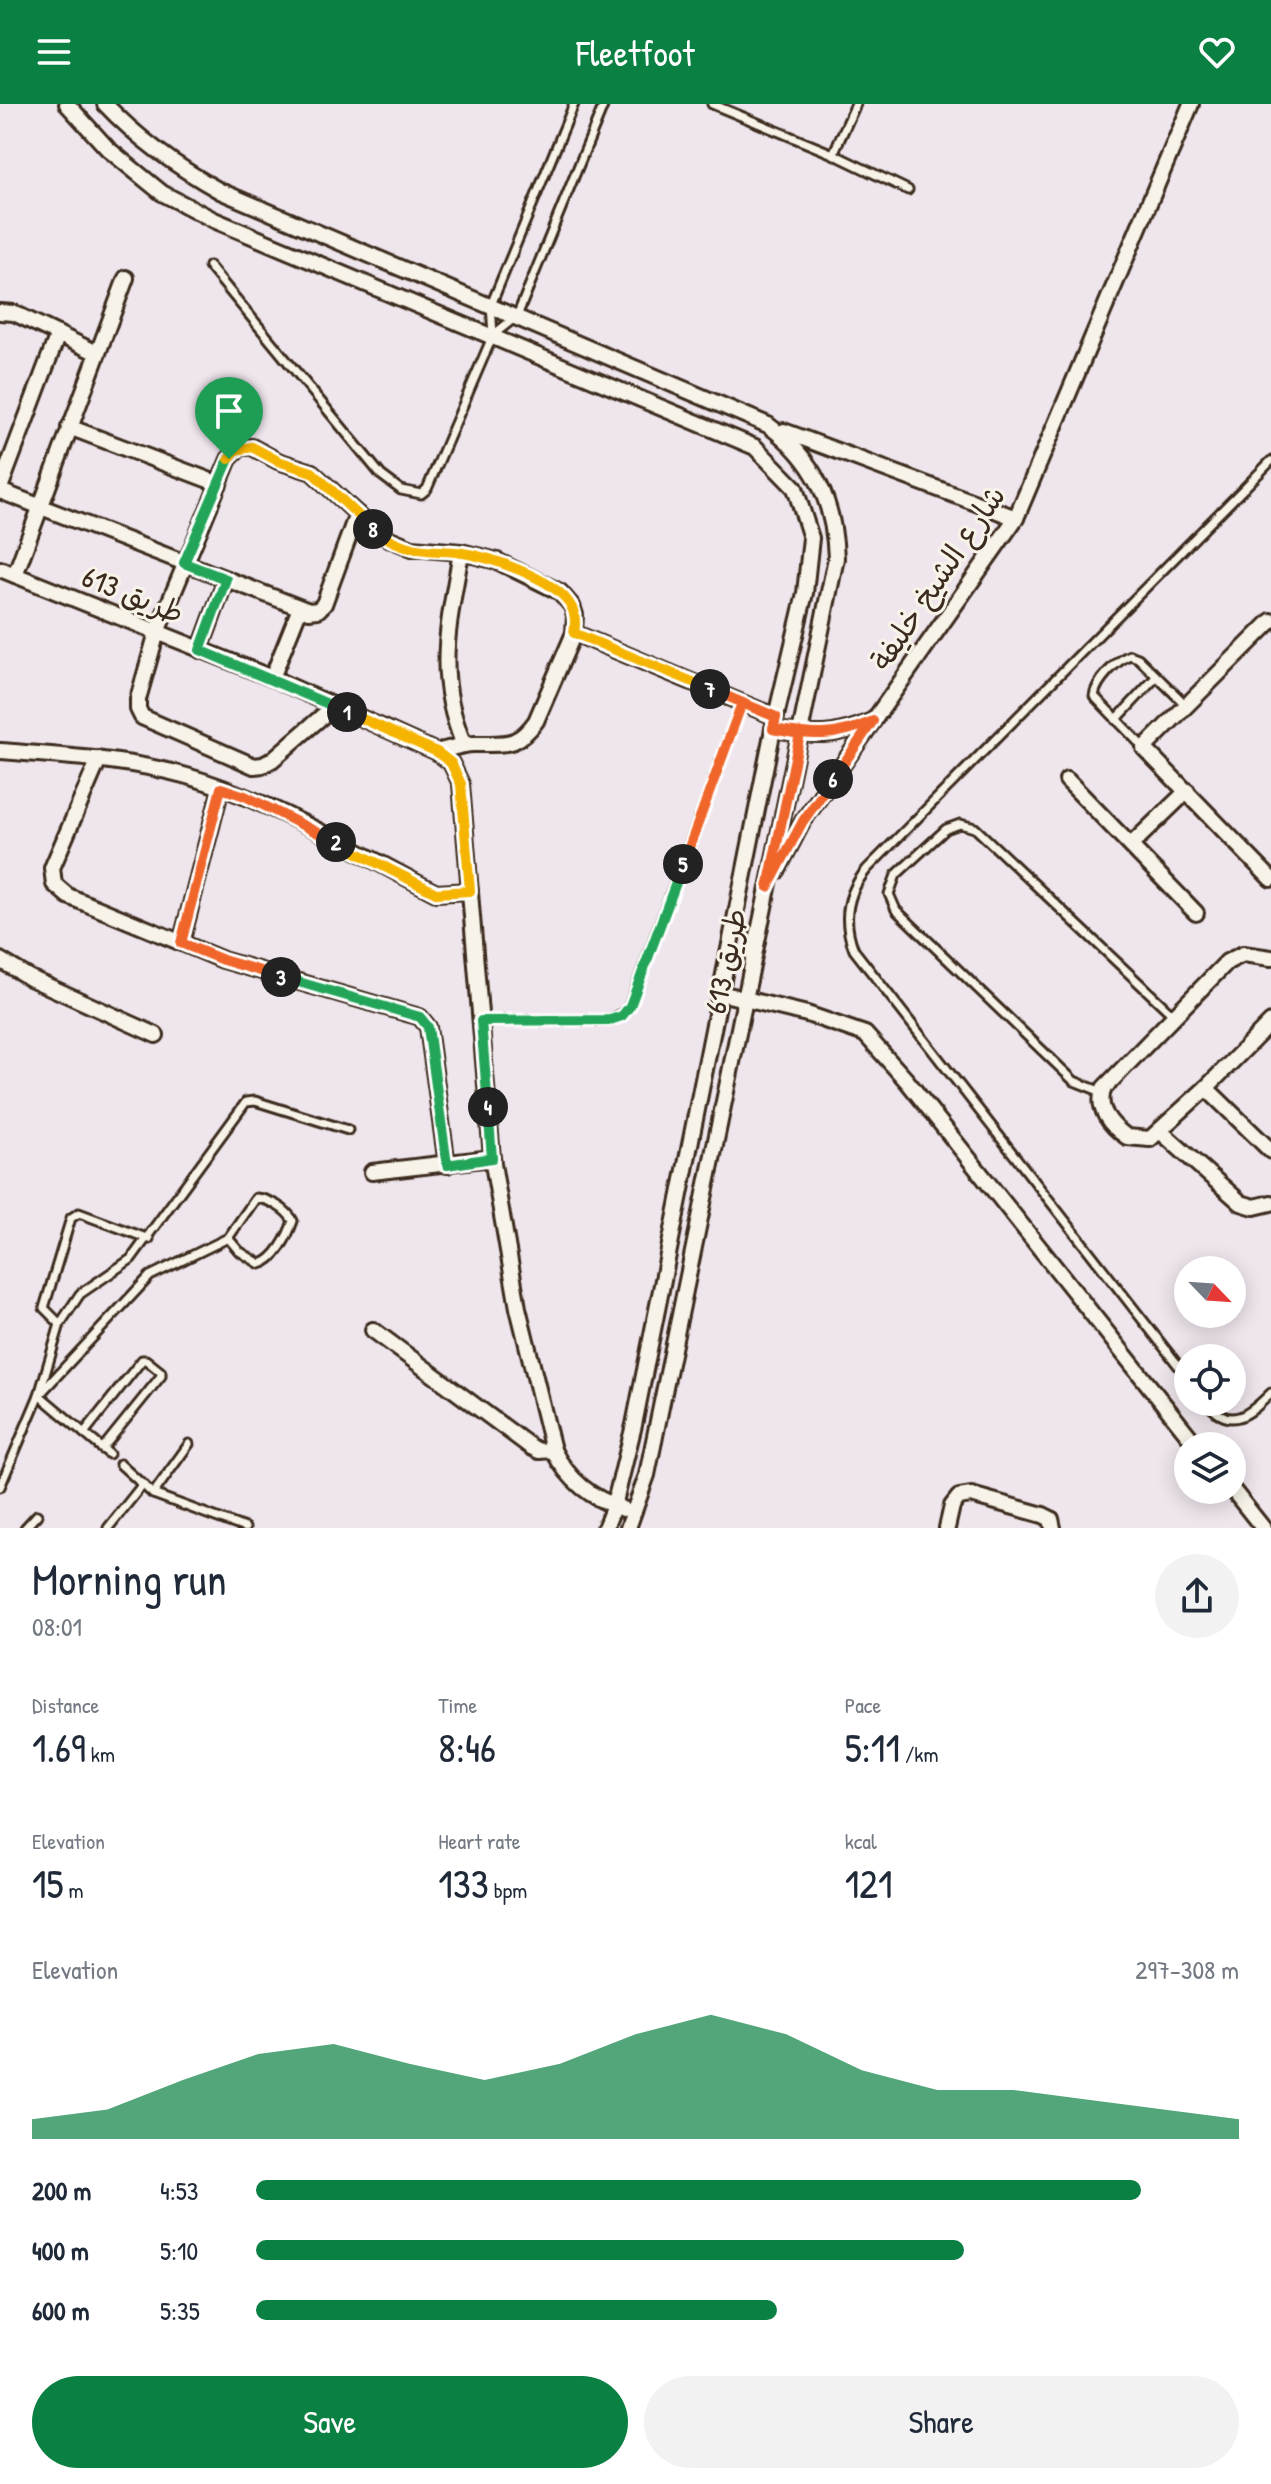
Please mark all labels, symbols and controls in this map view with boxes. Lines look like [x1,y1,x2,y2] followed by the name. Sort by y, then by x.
[576,28,695,77] text: Fleetfoot
[32,30,76,74] icon: menu
[1195,30,1239,74] icon: heart
[195,377,263,459] pin
[207,389,251,433] icon: arrive
[861,477,1015,679] street label: شارع الشيخ خليفة
[353,509,393,549] pin: 8
[368,514,378,544] text: 8
[77,556,190,633] street label: طريق 613
[690,669,730,709] pin: 7
[705,674,715,704] text: 7
[327,692,367,732] pin: 1
[343,697,351,727] text: 1
[813,759,853,799] pin: 6
[829,764,837,794] text: 6
[316,822,356,862] pin: 2
[331,827,341,857] text: 2
[663,844,703,884] pin: 5
[678,849,688,879] text: 5
[694,905,756,1017] street label: طريق 613
[261,957,301,997] pin: 3
[276,962,286,992] text: 3
[468,1087,508,1127] pin: 4
[484,1092,492,1122] text: 4
[1174,1256,1246,1328] north arrow
[1174,1256,1246,1504] map controls
[1174,1344,1246,1416] button: locate
[1174,1432,1246,1504] button: layers
[32,1549,227,1609] text: Morning run
[1155,1554,1239,1638] button: share
[32,1609,82,1644] text: 08:01
[32,1690,99,1720] text: Distance
[438,1690,477,1720] text: Time
[845,1690,881,1720] text: Pace
[32,1720,86,1774] text: 1.69
[438,1720,496,1774] text: 8:46
[845,1720,900,1774] text: 5:11
[86,1739,115,1769] text: km
[900,1739,938,1769] text: /km
[32,1826,105,1856] text: Elevation
[438,1826,521,1856] text: Heart rate
[845,1826,877,1856] text: kcal
[32,1856,63,1910] text: 15
[438,1856,489,1910] text: 133
[845,1856,892,1910] text: 121
[63,1875,83,1905] text: m
[489,1875,527,1905] text: bpm
[32,1952,118,1987] text: Elevation
[1135,1952,1239,1987] text: 297–308 m
[32,2173,91,2208] text: 200 m
[160,2173,198,2208] text: 4:53
[32,2233,89,2268] text: 400 m
[160,2233,198,2268] text: 5:10
[32,2293,89,2328] text: 600 m
[160,2293,200,2328] text: 5:35
[32,2376,628,2468] button: Save
[644,2376,1239,2468] button: Share

